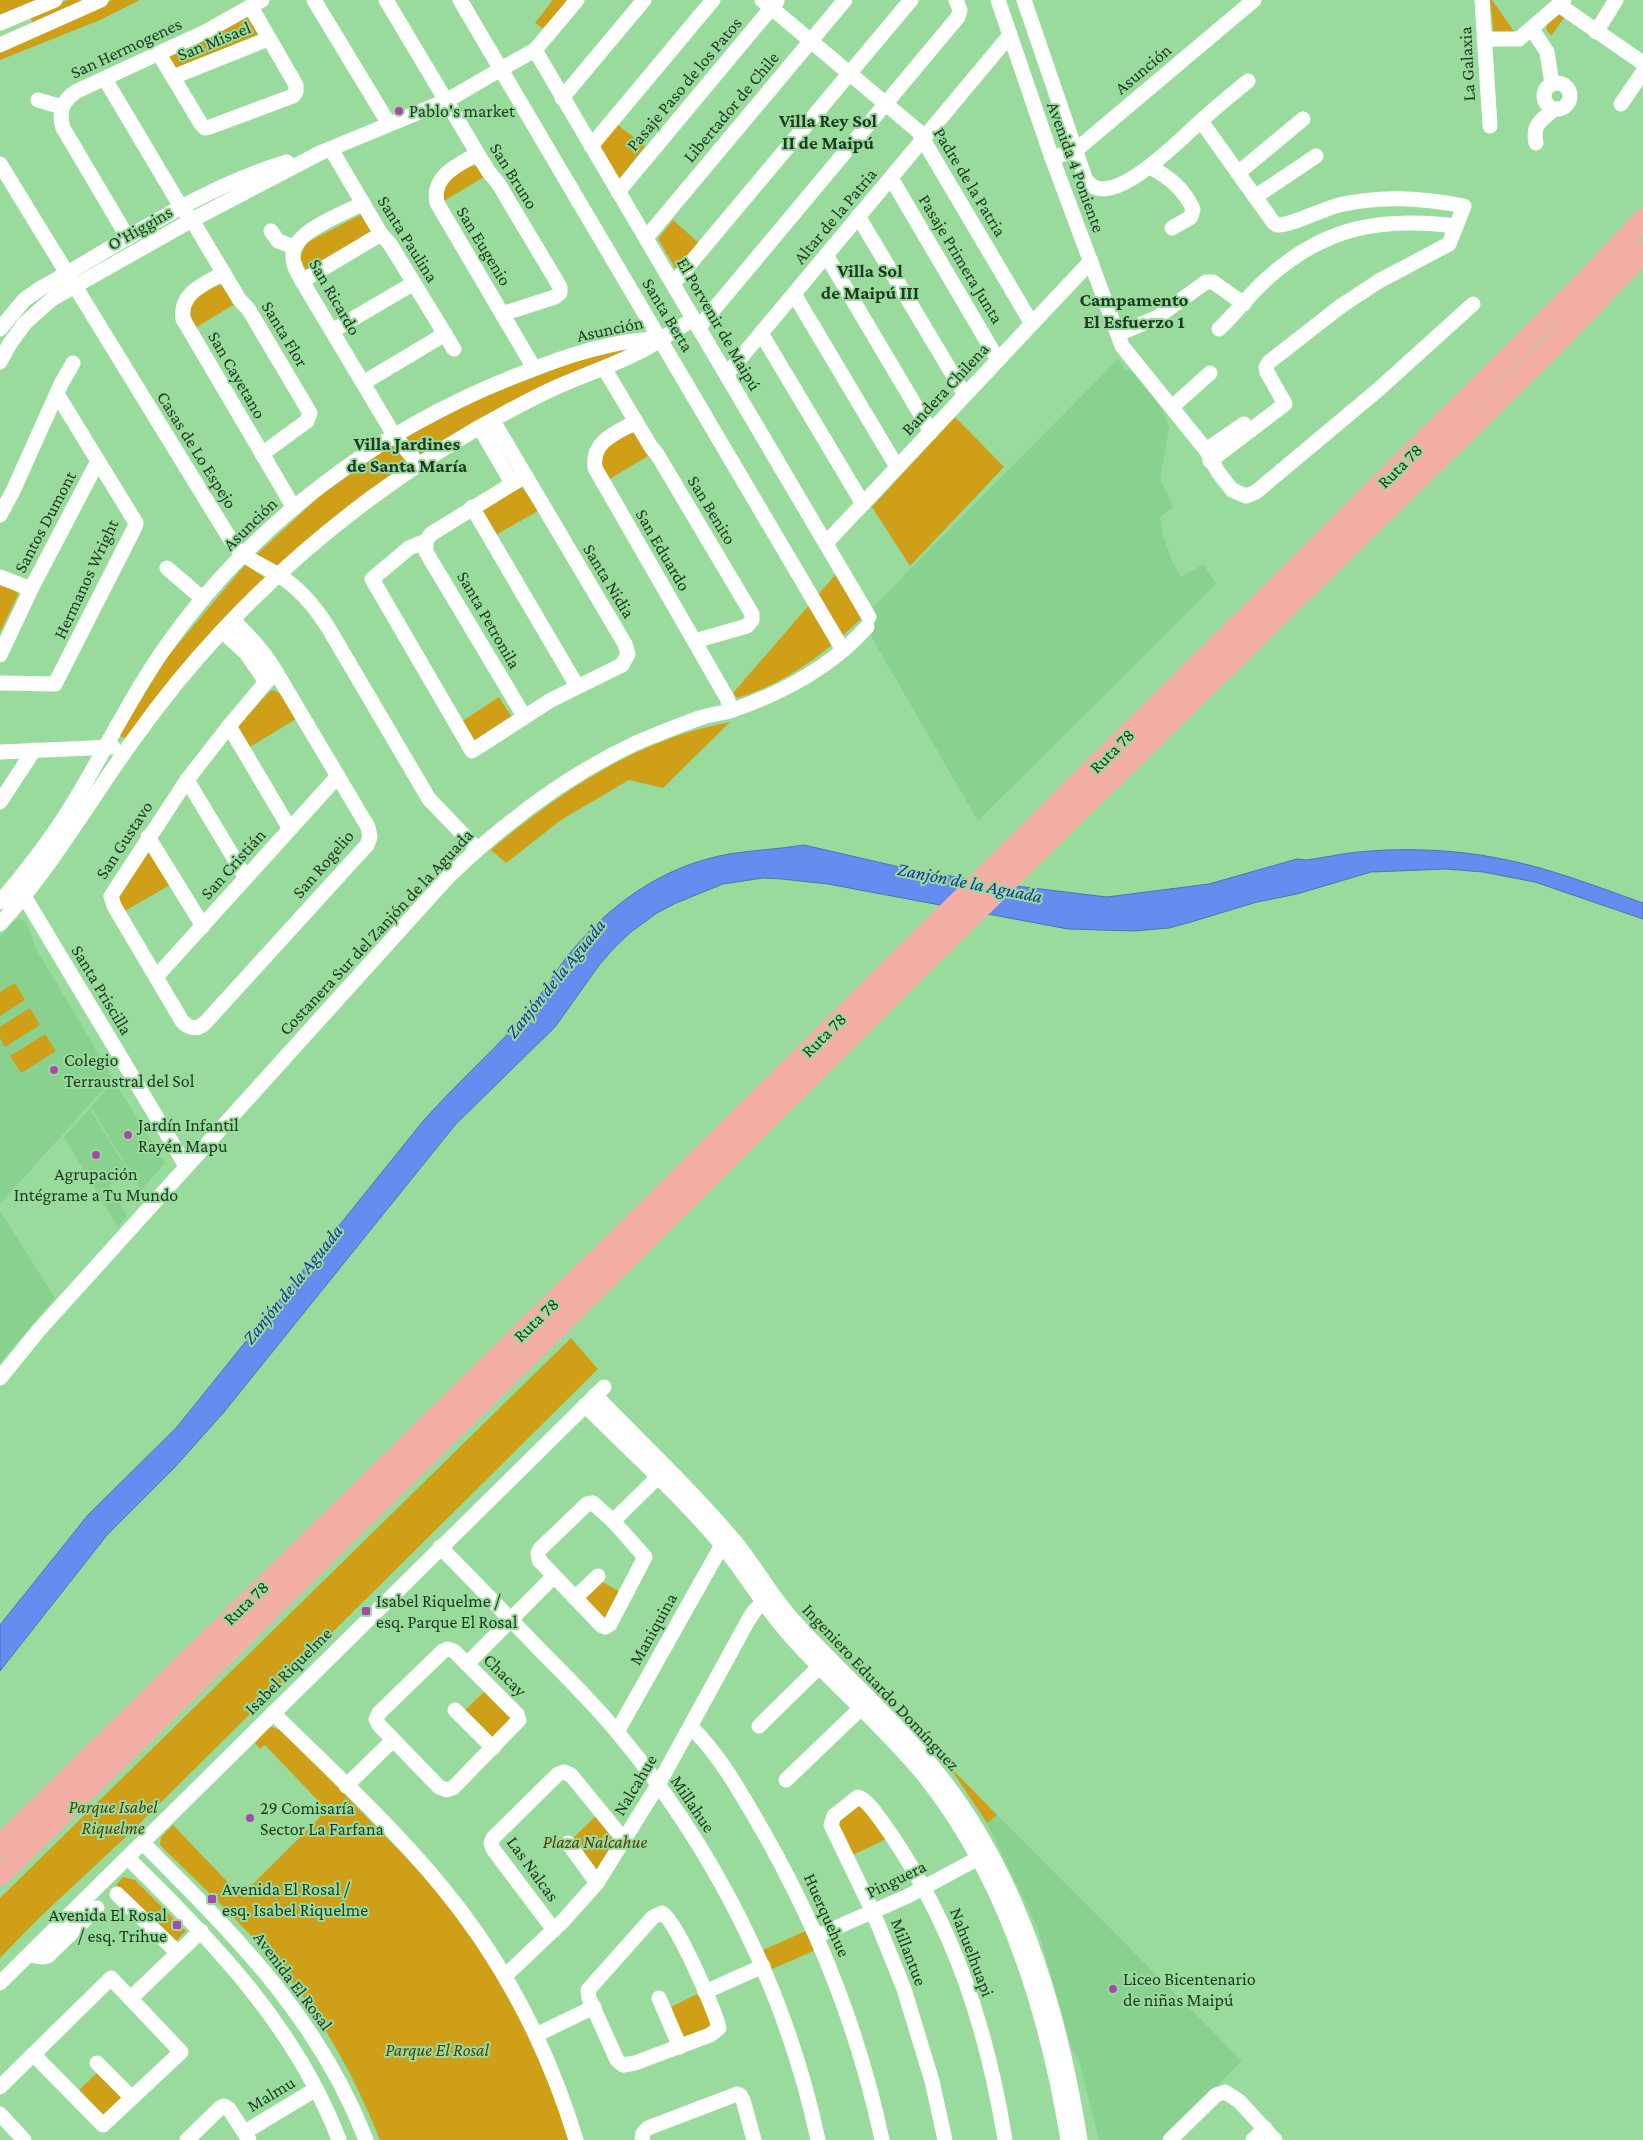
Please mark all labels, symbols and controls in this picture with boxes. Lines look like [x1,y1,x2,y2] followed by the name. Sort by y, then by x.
[67,13,185,83] street label: San Hermogenes
[622,13,747,156] street label: Pasaje Paso de los Patos
[174,17,254,65] street label: San Misael
[1455,26,1479,102] street label: La Galaxia
[1111,40,1175,98] street label: Asunción
[679,48,783,166] street label: Libertador de Chile
[1043,99,1109,235] street label: Avenida 4 Poniente
[409,101,516,121] place label: Pablo's market
[393,105,405,117] marker: Pablo's market
[778,110,878,153] district label: Villa Rey Sol II de Maipú
[930,124,1010,240] street label: Padre de la Patria
[486,139,542,213] street label: San Bruno
[789,164,881,268] street label: Altar de la Patria
[914,191,1007,328] street label: Pasaje Primera Junta
[374,192,442,286] street label: Santa Paulina
[104,201,176,255] street label: O'Higgins
[453,203,515,289] street label: San Eugenio
[673,254,765,394] street label: El Porvenir de Maipú
[305,255,365,339] street label: San Ricardo
[821,260,919,303] district label: Villa Sol de Maipú III
[638,275,698,355] street label: Santa Berta
[1080,289,1189,332] district label: Campamento El Esfuerzo 1
[258,298,313,371] street label: Santa Flor
[575,312,645,346] street label: Asunción
[204,328,270,422] street label: San Cayetano
[897,339,993,439] street label: Bandera Chilena
[152,388,241,513] street label: Casas de Lo Espejo
[347,433,468,476] district label: Villa Jardines de Santa María
[1374,440,1426,492] street label: Ruta 78
[10,467,81,576] street label: Santos Dumont
[684,472,740,548] street label: San Benito
[219,493,281,555] street label: Asunción
[632,505,695,595] street label: San Eduardo
[50,515,123,642] street label: Hermanos Wright
[579,540,639,622] street label: Santa Nidia
[453,568,525,672] street label: Santa Petronila
[1086,725,1138,777] street label: Ruta 78
[91,797,157,883] street label: San Gustavo
[196,825,270,903] street label: San Cristián
[275,825,478,1040] street label: Costanera Sur del Zanjón de la Aguada
[288,826,358,902] street label: San Rogelio
[896,858,1044,908] water label: Zanjón de la Aguada
[501,915,611,1043] water label: Zanjón de la Aguada
[67,941,137,1039] street label: Santa Priscilla
[798,1009,850,1061] street label: Ruta 78
[64,1050,195,1091] place label: Colegio Terraustral del Sol
[48,1064,60,1076] marker: Colegio Terraustral del Sol
[136,1115,239,1156] place label: Jardín Infantil Rayén Mapu
[122,1129,134,1141] marker: Jardín Infantil Rayén Mapu
[90,1149,102,1161] marker: Agrupación Intégrame a Tu Mundo
[14,1164,178,1205] place label: Agrupación Intégrame a Tu Mundo
[238,1221,348,1349] water label: Zanjón de la Aguada
[509,1294,563,1346] street label: Ruta 78
[219,1577,273,1629] street label: Ruta 78
[625,1590,681,1668] street label: Maniquina
[376,1591,518,1632] place label: Isabel Riquelme / esq. Parque El Rosal
[798,1599,964,1775] street label: Ingeniero Eduardo Domínguez
[360,1605,372,1617] marker: Isabel Riquelme / esq. Parque El Rosal
[240,1623,336,1719] street label: Isabel Riquelme
[479,1649,531,1701] street label: Chacay
[609,1751,661,1819] street label: Nalcahue
[667,1772,719,1836] street label: Millahue
[68,1797,158,1838] park label: Parque Isabel Riquelme
[260,1798,384,1839] place label: 29 Comisaría Sector La Farfana
[244,1812,256,1824] marker: 29 Comisaría Sector La Farfana
[543,1832,647,1852] park label: Plaza Nalcahue
[503,1833,563,1905] street label: Las Nalcas
[863,1856,929,1902] street label: Pinguera
[800,1870,854,1960] street label: Huerquehue
[222,1879,368,1920] place label: Avenida El Rosal / esq. Isabel Riquelme
[206,1893,218,1905] marker: Avenida El Rosal / esq. Isabel Riquelme
[49,1905,167,1946] place label: Avenida El Rosal / esq. Trihue
[946,1905,998,2000] street label: Nahuelhuapi
[887,1915,931,1989] street label: Millantue
[171,1919,183,1931] marker: Avenida El Rosal / esq. Trihue
[249,1928,337,2034] street label: Avenida El Rosal
[1123,1969,1256,2010] place label: Liceo Bicentenario de niñas Maipú
[1107,1983,1119,1995] marker: Liceo Bicentenario de niñas Maipú
[385,2040,489,2060] park label: Parque El Rosal
[244,2072,299,2116] street label: Malmu

